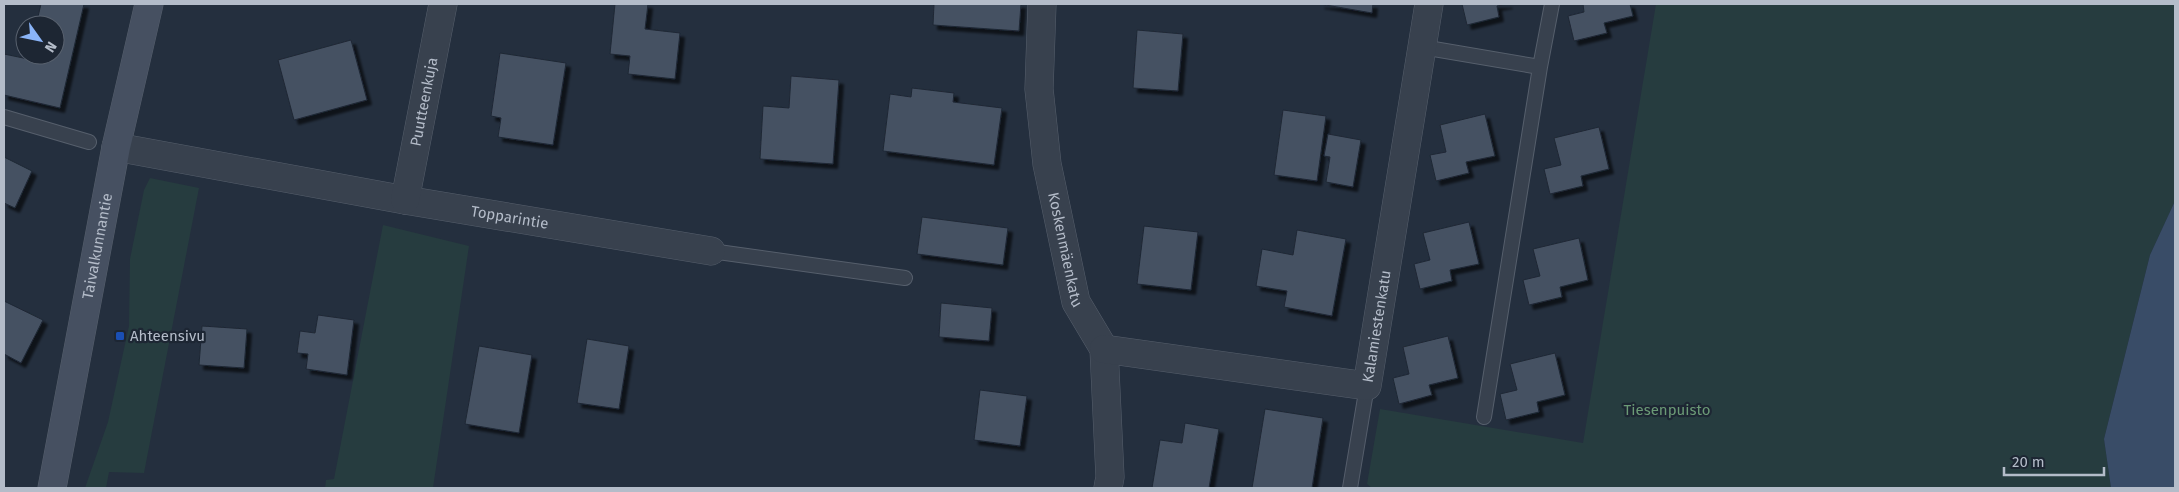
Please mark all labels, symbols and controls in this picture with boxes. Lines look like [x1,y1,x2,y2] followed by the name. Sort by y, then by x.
[15,15,65,65] north arrow
[41,38,60,55] text: N
[407,56,441,148] street label: Puutteenkuja
[1044,191,1086,311] street label: Koskenmäenkatu
[79,192,116,301] street label: Taivalkunnantie
[470,202,550,233] street label: Topparintie
[1359,269,1395,384] street label: Kalamiestenkatu
[130,327,205,345] place label: Ahteensivu
[114,330,126,342] marker: Ahteensivu
[1624,401,1710,419] park label: Tiesenpuisto
[2004,444,2104,476] scale bar
[2012,453,2045,471] text: 20 m

